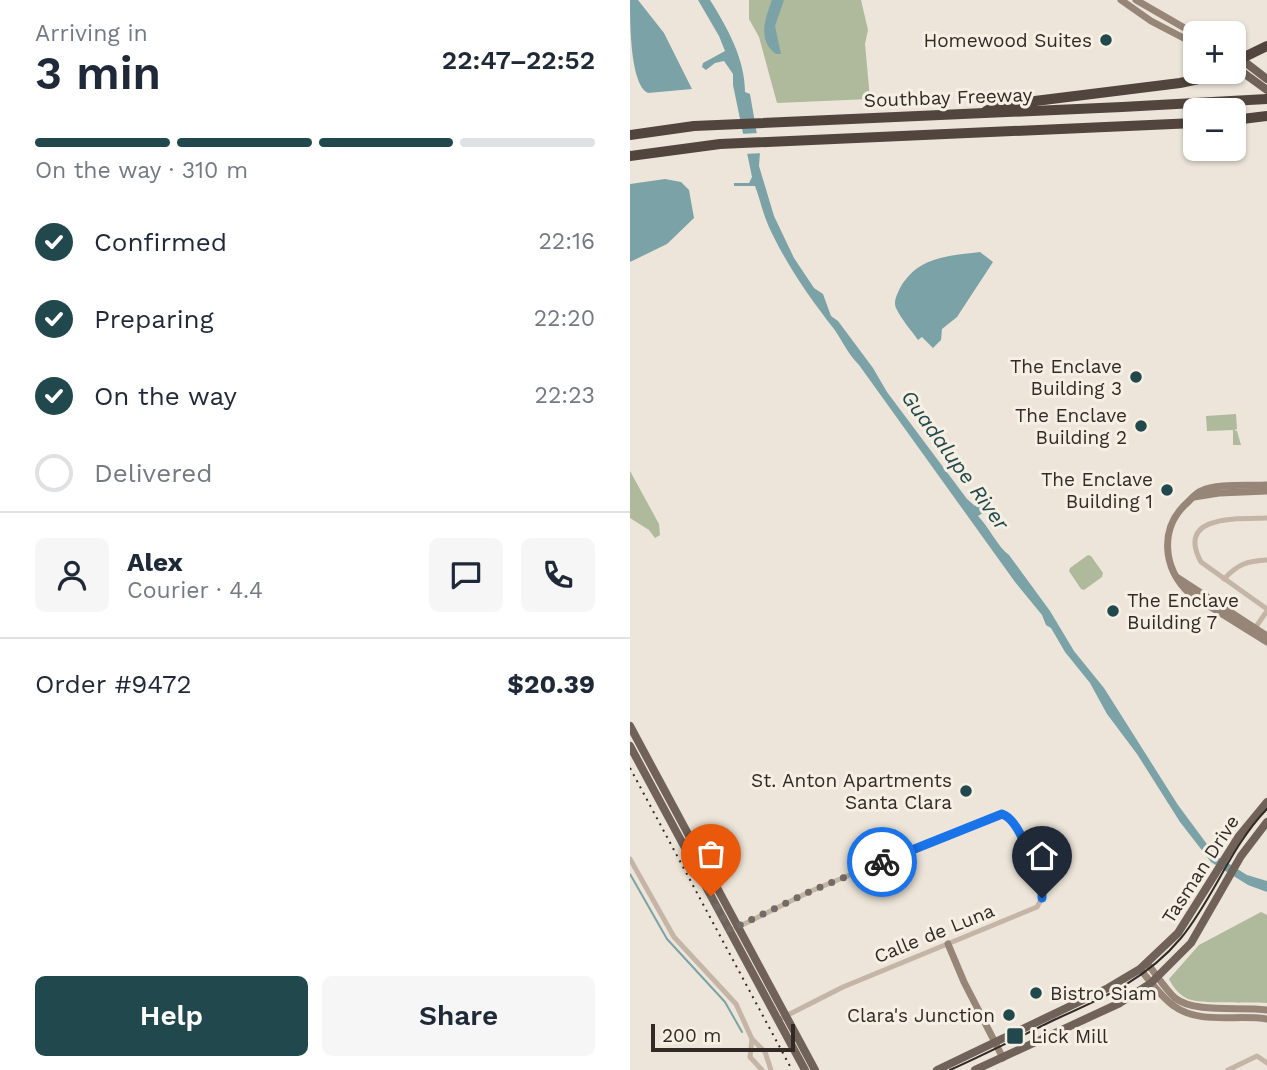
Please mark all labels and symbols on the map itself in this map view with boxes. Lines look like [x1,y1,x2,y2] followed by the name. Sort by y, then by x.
[923,29,1092,52] place label: Homewood Suites
[1098,32,1114,48] marker: Homewood Suites
[863,83,1033,112] street label: Southbay Freeway
[1010,355,1122,400] place label: The Enclave Building 3
[1128,369,1144,385] marker: The Enclave Building 3
[896,385,1015,535] water label: Guadalupe River
[1015,404,1127,449] place label: The Enclave Building 2
[1133,418,1149,434] marker: The Enclave Building 2
[1041,468,1153,513] place label: The Enclave Building 1
[1159,482,1175,498] marker: The Enclave Building 1
[1127,589,1239,634] place label: The Enclave Building 7
[1105,603,1121,619] marker: The Enclave Building 7
[751,769,952,814] place label: St. Anton Apartments Santa Clara
[958,783,974,799] marker: St. Anton Apartments Santa Clara
[1157,811,1244,928] street label: Tasman Drive
[681,824,741,896] pin
[1012,826,1072,898] pin
[847,827,917,897] courier
[871,899,998,968] street label: Calle de Luna
[1050,982,1157,1005] place label: Bistro Siam
[1028,985,1044,1001] marker: Bistro Siam
[847,1004,995,1027] place label: Clara's Junction
[1001,1007,1017,1023] marker: Clara's Junction
[651,1021,794,1053] scale bar
[1031,1025,1108,1048] place label: Lick Mill
[1005,1026,1025,1046] marker: Lick Mill

